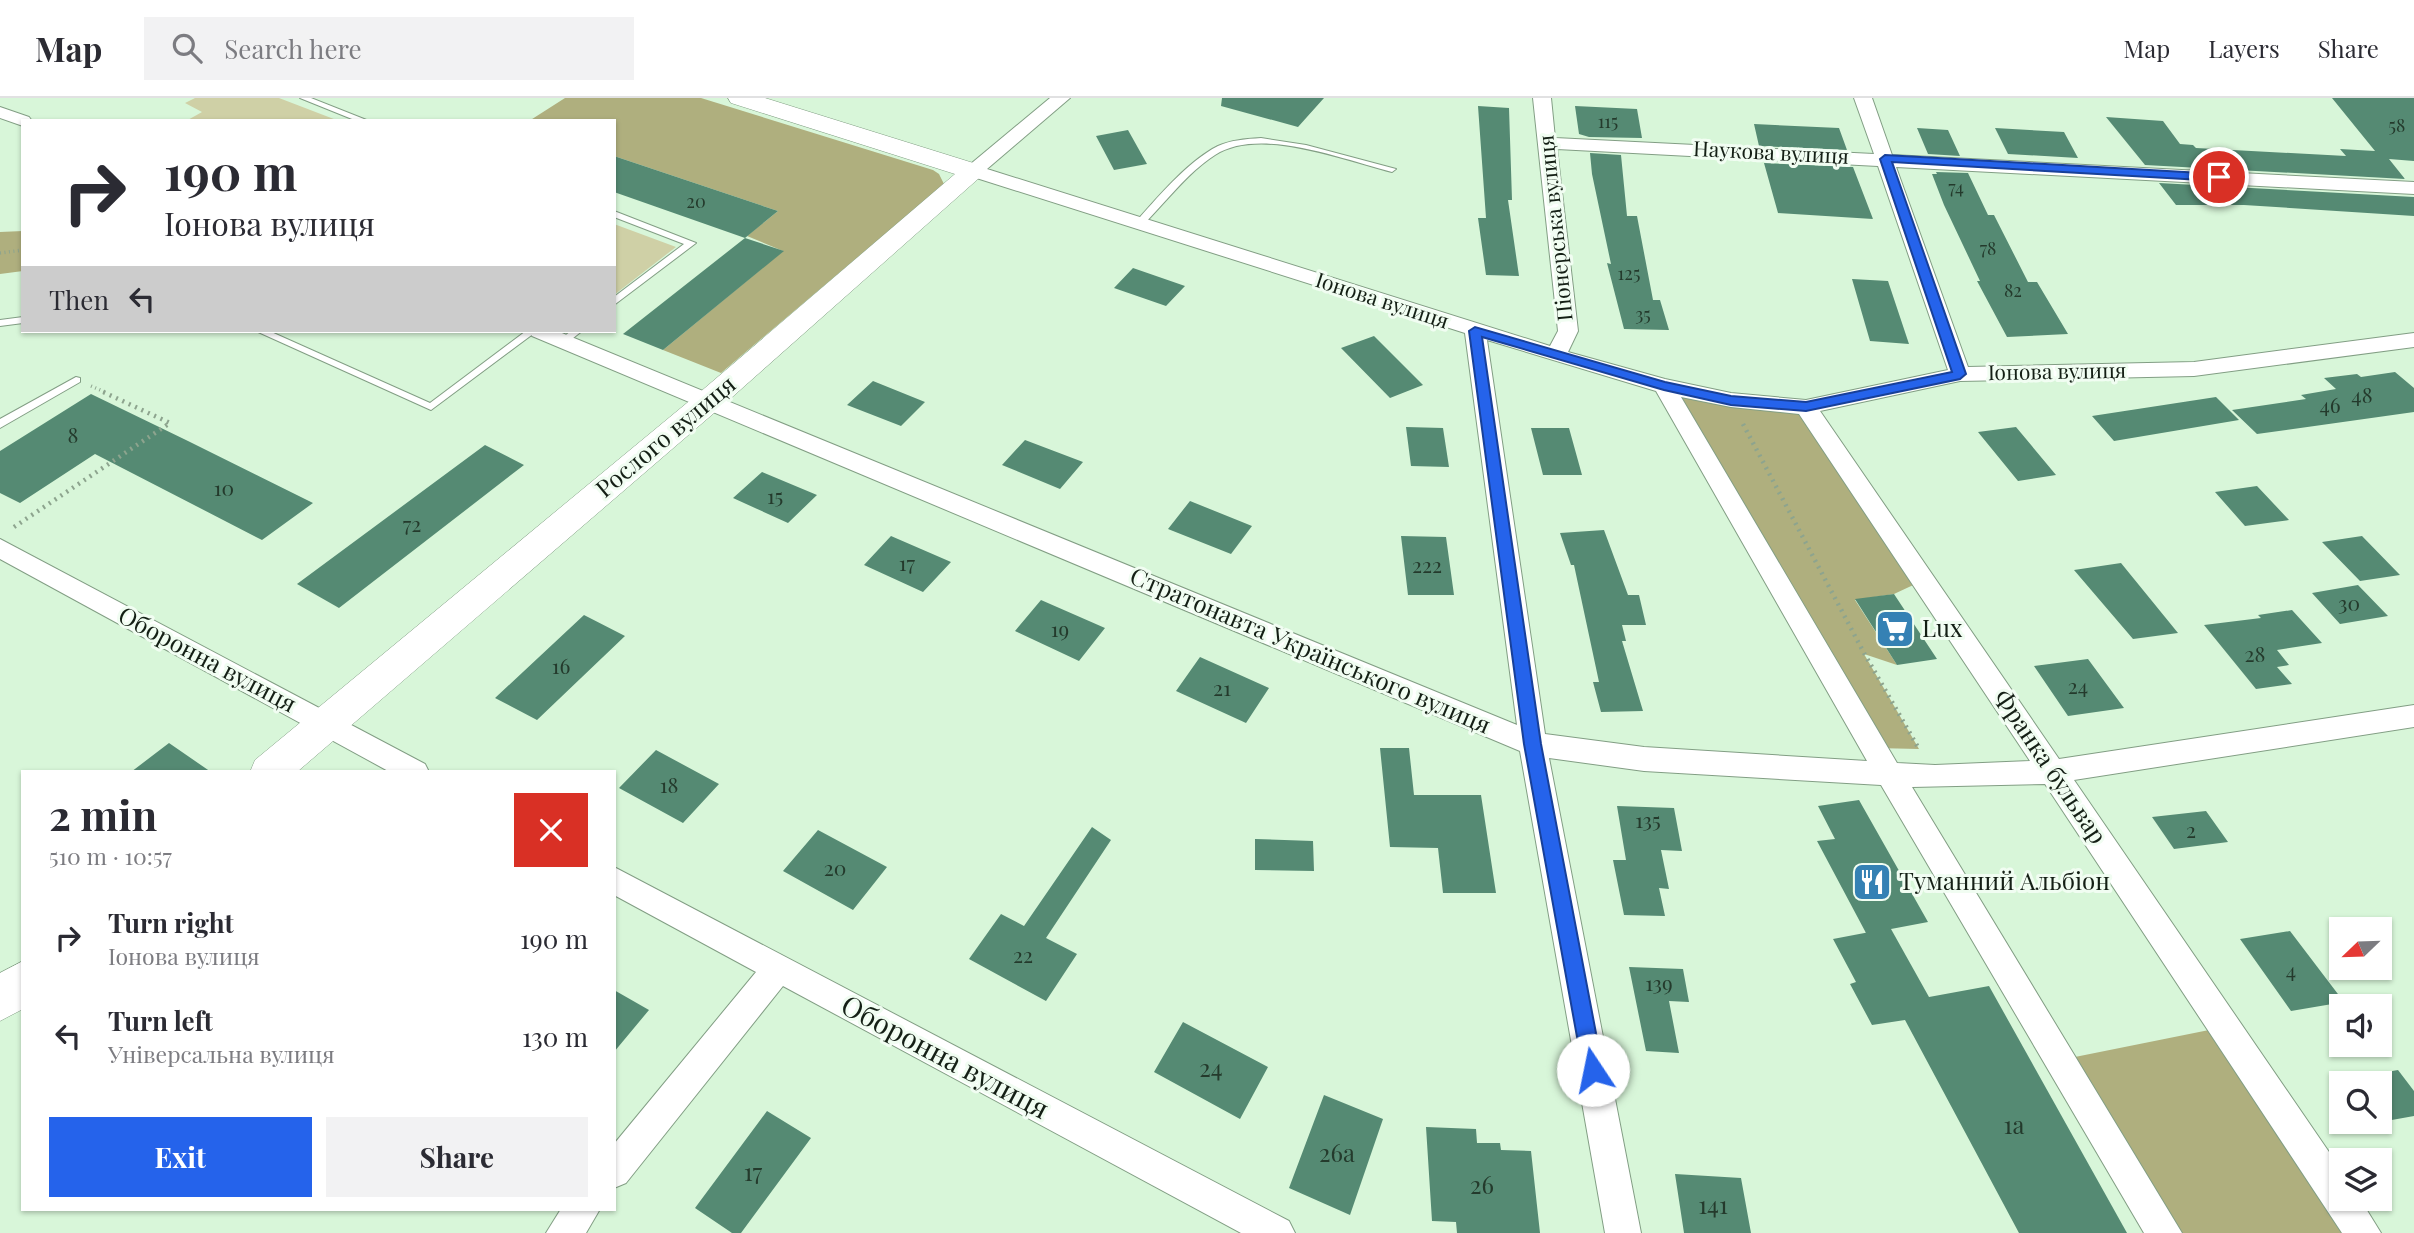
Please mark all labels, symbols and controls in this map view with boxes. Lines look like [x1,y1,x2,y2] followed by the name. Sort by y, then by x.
[144,17,634,80] search box
[35,26,102,70] text: Map
[168,29,206,67] icon: search
[224,31,362,66] text: Search here
[2124,32,2170,64] text: Map
[2208,32,2280,64] text: Layers
[2318,32,2379,64] text: Share
[1598,109,1618,133] house number: 115
[2389,113,2405,137] house number: 58
[1693,133,1850,169] street label: Наукова вулиця
[1530,134,1578,323] street label: Піонерська вулиця
[164,138,297,203] text: 190 m
[49,147,140,238] icon: right
[2189,147,2249,207] pin
[2200,158,2238,196] icon: arrive
[1948,175,1964,199] house number: 74
[686,189,706,213] house number: 20
[164,201,375,244] text: Іонова вулиця
[1980,236,1996,260] house number: 78
[1618,261,1640,285] house number: 125
[1312,264,1453,334] street label: Іонова вулиця
[2004,278,2022,302] house number: 82
[123,280,161,318] icon: left
[49,282,109,317] text: Then
[1635,302,1651,326] house number: 35
[1987,355,2126,385] street label: Іонова вулиця
[588,367,742,504] street label: Рослого вулиця
[2351,380,2373,408] house number: 48
[2319,390,2341,418] house number: 46
[68,420,78,448] house number: 8
[214,473,234,501] house number: 10
[767,481,783,509] house number: 15
[403,509,421,537] house number: 72
[899,548,916,576] house number: 17
[1412,550,1442,578] house number: 222
[1126,558,1496,740] street label: Стратонавта Українського вулиця
[2338,588,2360,616] house number: 30
[113,598,303,719] street label: Оборонна вулиця
[1874,608,1916,650] supermarket icon: Lux
[1922,611,1963,643] place label: Lux
[1051,614,1069,642] house number: 19
[2245,639,2265,667] house number: 28
[552,651,570,679] house number: 16
[2068,671,2088,699] house number: 24
[1213,673,1231,701] house number: 21
[1988,682,2115,849] street label: Франка бульвар
[660,770,678,798] house number: 18
[49,786,157,842] text: 2 min
[514,793,588,867] button: close
[1635,805,1661,833] house number: 135
[2186,815,2196,843] house number: 2
[49,840,172,871] text: 510 m · 10:57
[824,853,846,881] house number: 20
[1851,861,1893,903] restaurant icon: Туманний Альбіон
[1899,864,2110,896] place label: Туманний Альбіон
[108,905,234,940] text: Turn right
[2329,917,2392,980] north arrow
[2329,917,2392,1211] map controls
[49,919,87,957] icon: right
[520,921,588,956] text: 190 m
[108,940,260,971] text: Іонова вулиця
[1013,940,1033,968] house number: 22
[2286,955,2296,983] house number: 4
[1645,968,1673,996] house number: 139
[835,985,1056,1126] street label: Оборонна вулиця
[2329,994,2392,1057] button: sound
[108,1003,213,1038] text: Turn left
[49,1017,87,1055] icon: left
[522,1019,588,1054] text: 130 m
[1556,1033,1630,1107] position arrow
[108,1038,335,1069] text: Універсальна вулиця
[1199,1051,1223,1083] house number: 24
[2329,1071,2392,1134] button: search
[2004,1108,2024,1140] house number: 1а
[49,1117,312,1197] button: Exit
[326,1117,588,1197] button: Share
[1319,1136,1355,1168] house number: 26а
[2329,1148,2392,1211] button: layers
[744,1155,763,1187] house number: 17
[1470,1168,1494,1200] house number: 26
[1698,1188,1728,1220] house number: 141

